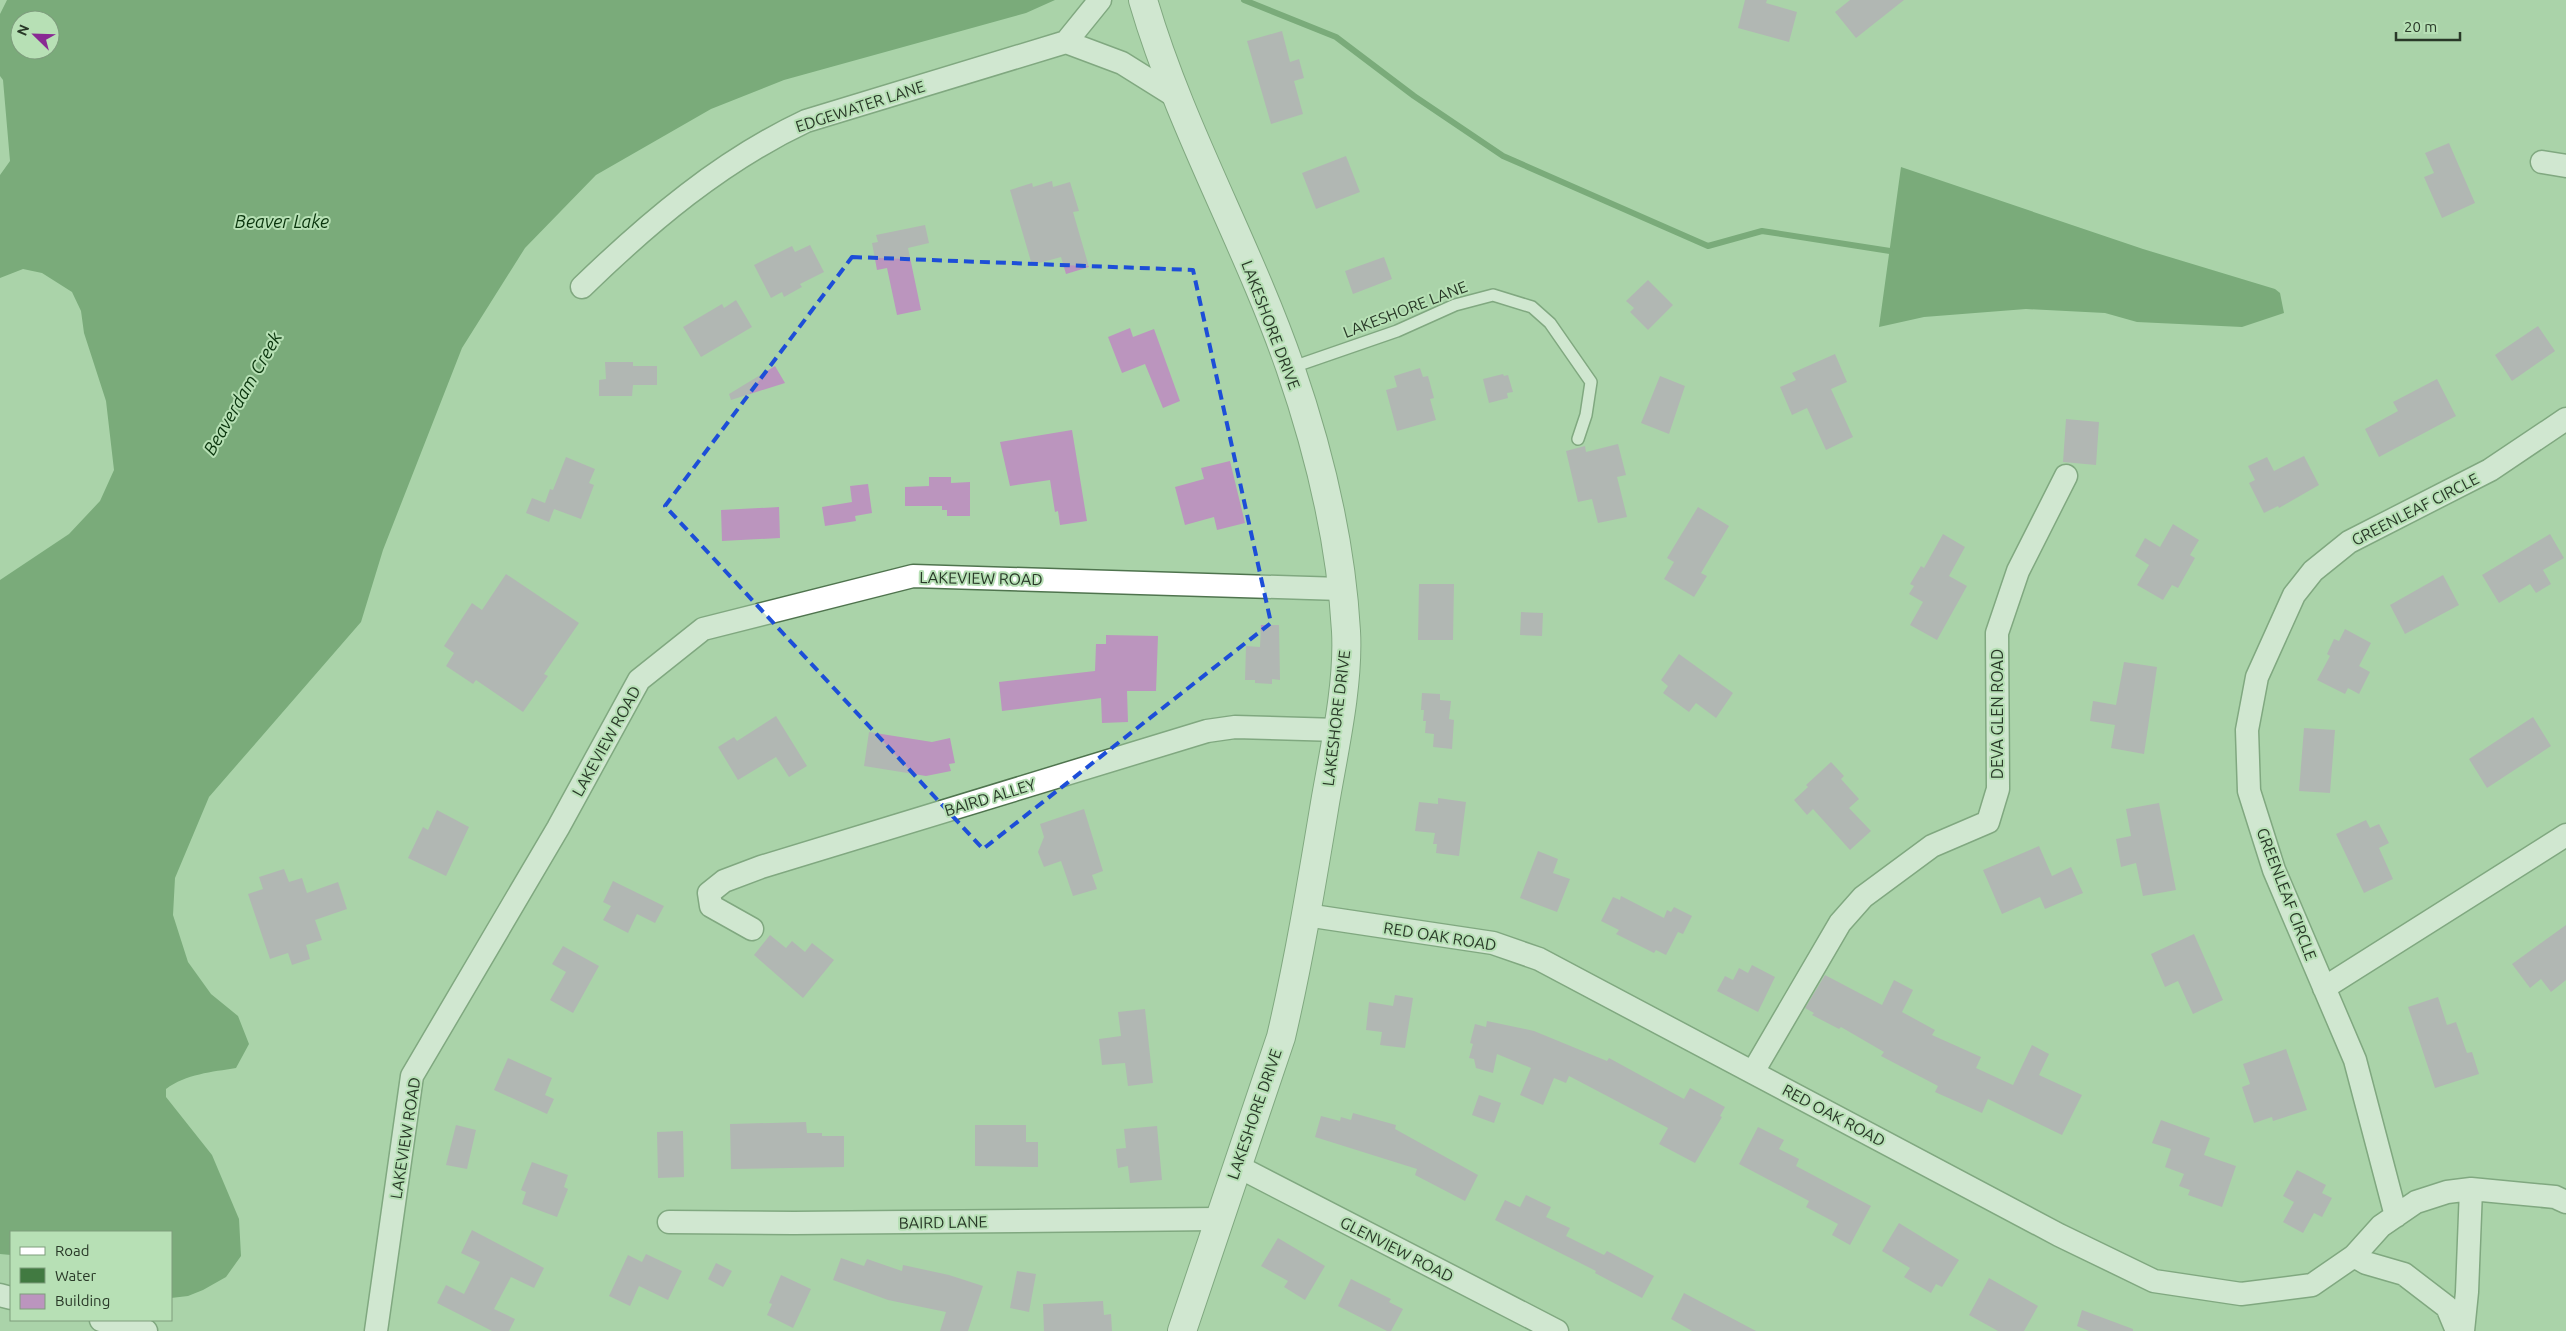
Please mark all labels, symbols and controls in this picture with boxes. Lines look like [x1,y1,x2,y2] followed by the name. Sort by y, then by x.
[10,10,60,60] north arrow
[2396,10,2460,42] scale bar
[2404,18,2437,35] text: 20 m
[14,22,32,38] text: N
[793,77,927,135] street label: EDGEWATER LANE
[235,211,329,231] water label: Beaver Lake
[1238,258,1304,392] street label: LAKESHORE DRIVE
[1340,277,1470,341] street label: LAKESHORE LANE
[199,327,286,458] water label: Beaverdam Creek
[2348,469,2482,549] street label: GREENLEAF CIRCLE
[919,568,1043,588] street label: LAKEVIEW ROAD
[1319,649,1353,787] street label: LAKESHORE DRIVE
[1988,649,2006,779] street label: DEVA GLEN ROAD
[568,683,644,799] street label: LAKEVIEW ROAD
[942,774,1039,819] street label: BAIRD ALLEY
[2253,825,2321,963] street label: GREENLEAF CIRCLE
[1382,918,1498,954] street label: RED OAK ROAD
[1223,1046,1285,1182] street label: LAKESHORE DRIVE
[386,1076,424,1200] street label: LAKEVIEW ROAD
[1779,1080,1889,1150] street label: RED OAK ROAD
[898,1212,988,1232] street label: BAIRD LANE
[1337,1213,1457,1285] street label: GLENVIEW ROAD
[10,1231,172,1321] legend
[55,1242,90,1259] text: Road
[55,1267,96,1284] text: Water
[55,1292,110,1309] text: Building

